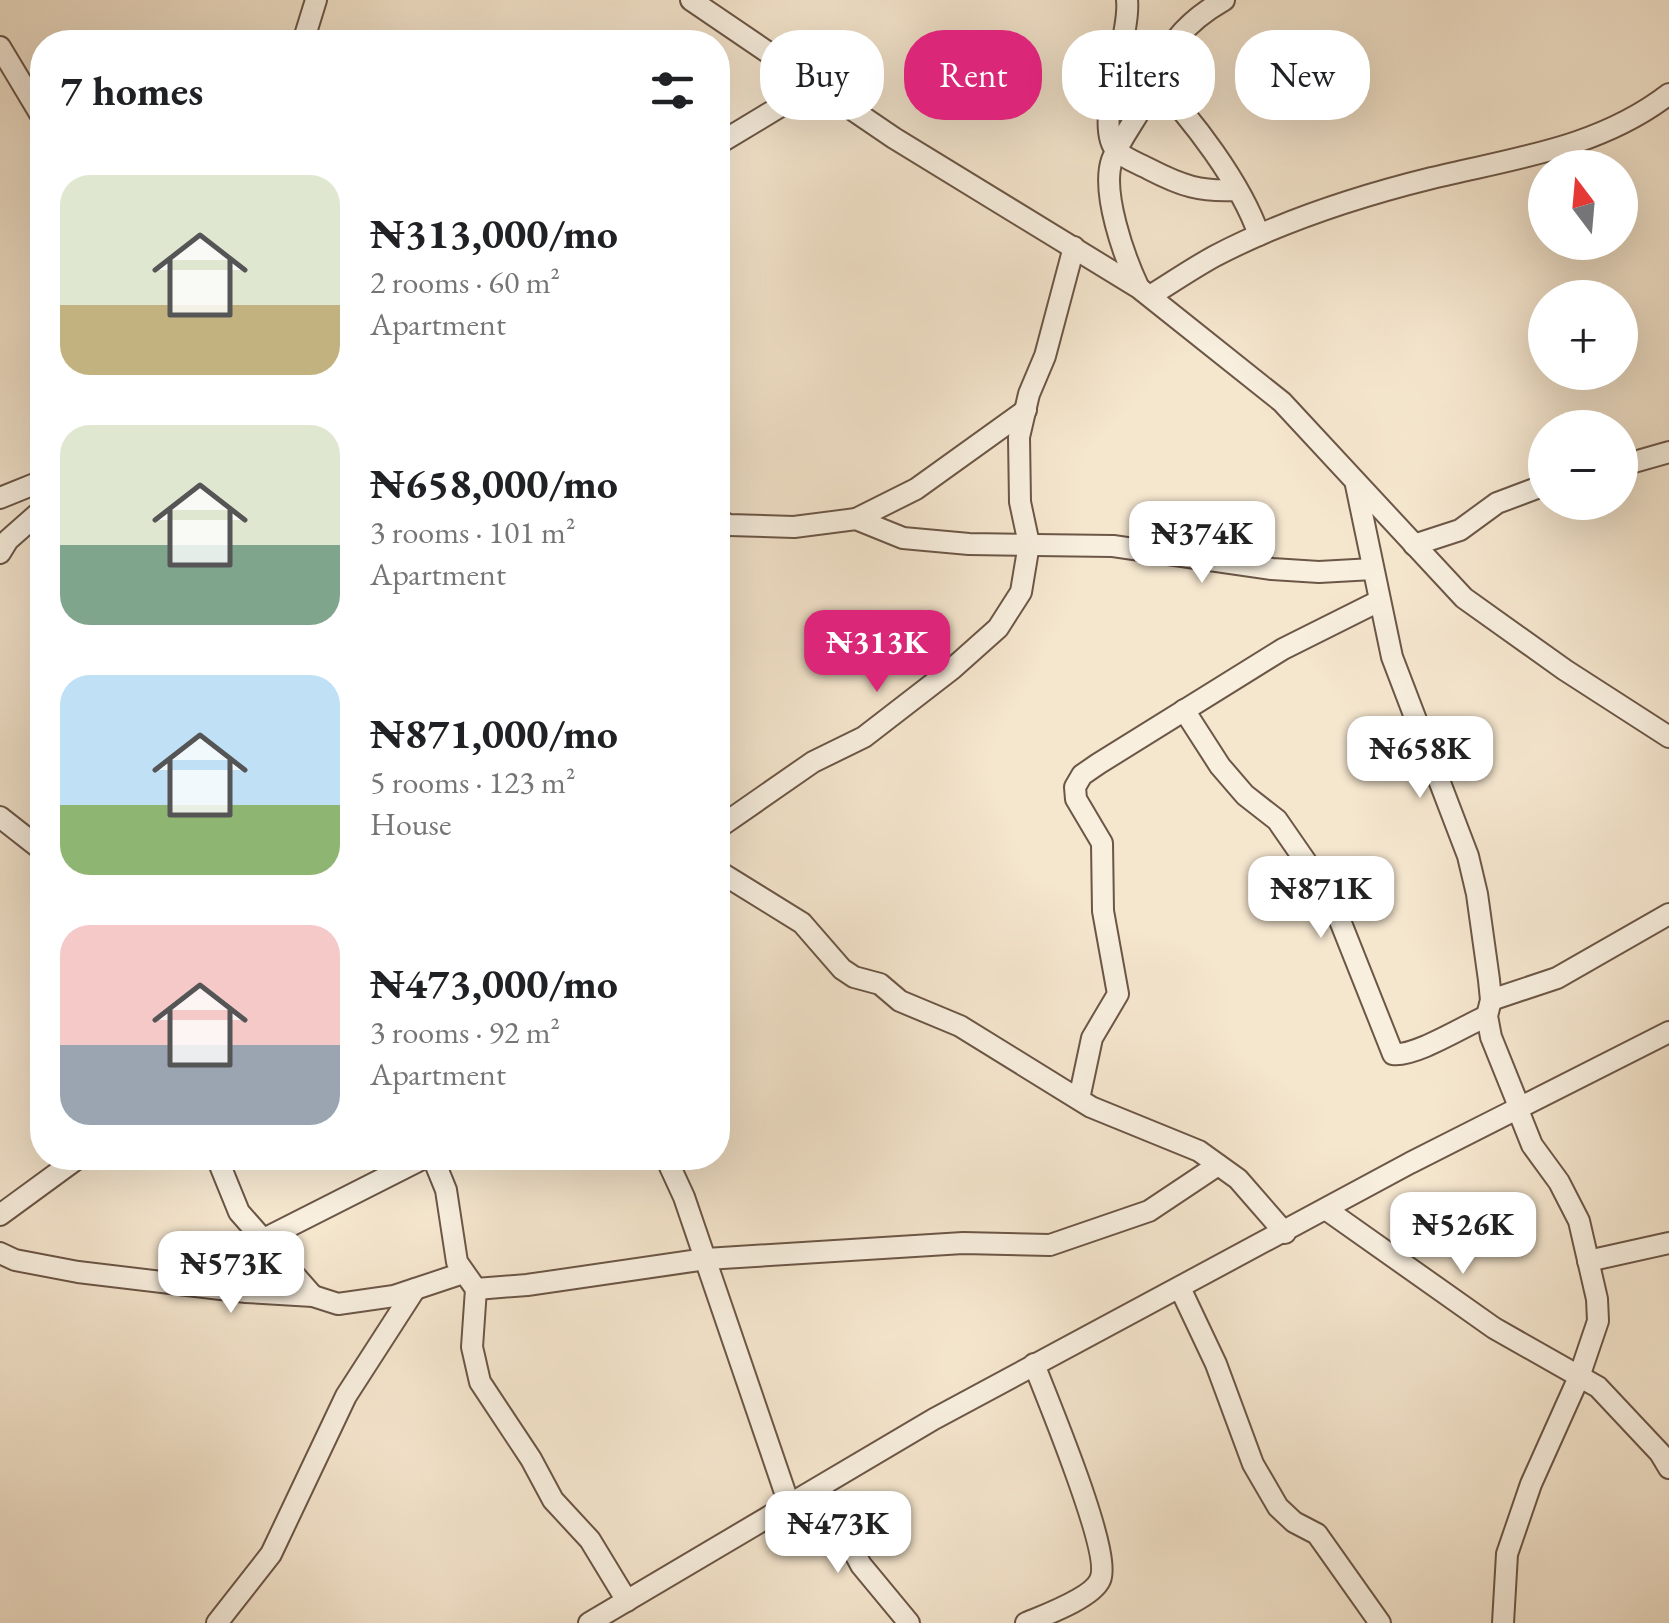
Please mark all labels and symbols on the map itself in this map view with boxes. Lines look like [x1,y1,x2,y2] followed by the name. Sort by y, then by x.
[1528,150,1638,260] north arrow
[1132,501,1272,586] pin: ₦374K
[807,610,947,695] pin: ₦313K
[1350,716,1490,801] pin: ₦658K
[1251,856,1391,941] pin: ₦871K
[1393,1192,1533,1277] pin: ₦526K
[161,1231,301,1316] pin: ₦573K
[768,1491,908,1576] pin: ₦473K

